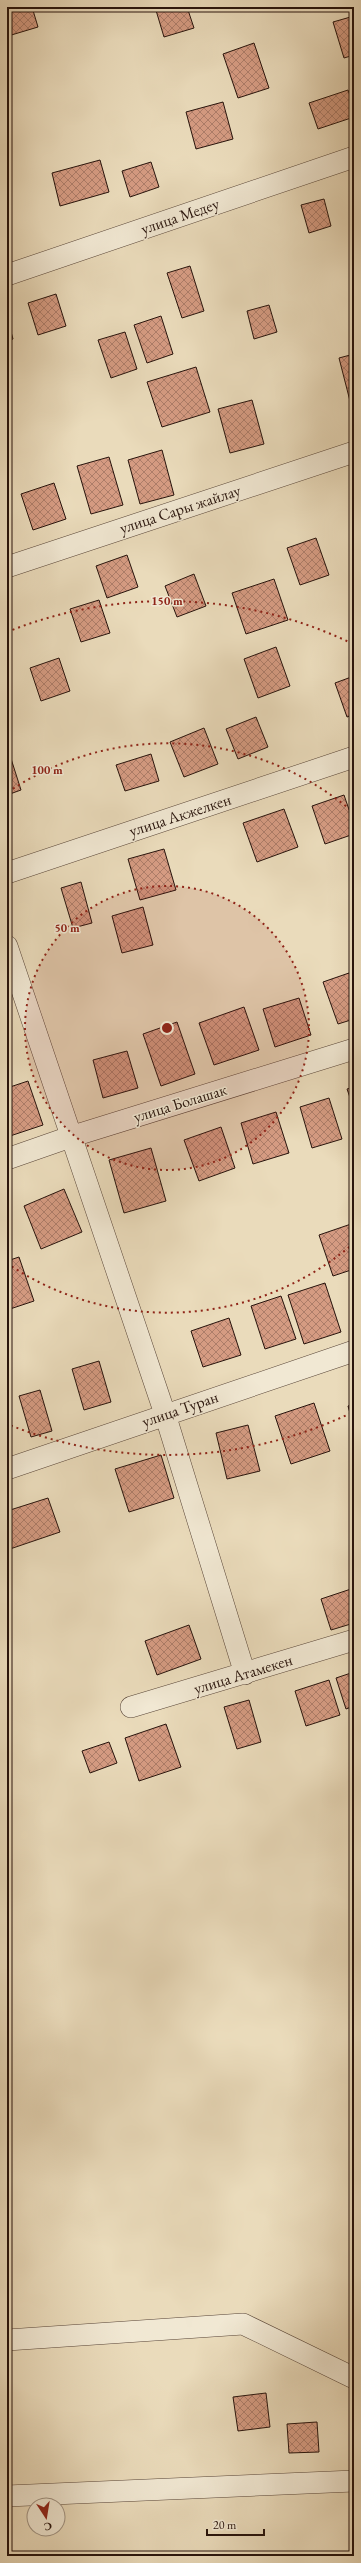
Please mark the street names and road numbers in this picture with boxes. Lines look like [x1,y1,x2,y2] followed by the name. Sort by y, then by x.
[138,192,223,239] street label: улица Медеу
[117,479,244,539] street label: улица Сары жайлау
[126,789,234,841] street label: улица Акжелкен
[131,1079,230,1127] street label: улица Болашак
[139,1386,221,1432] street label: улица Туран
[191,1649,295,1699] street label: улица Атамекен

